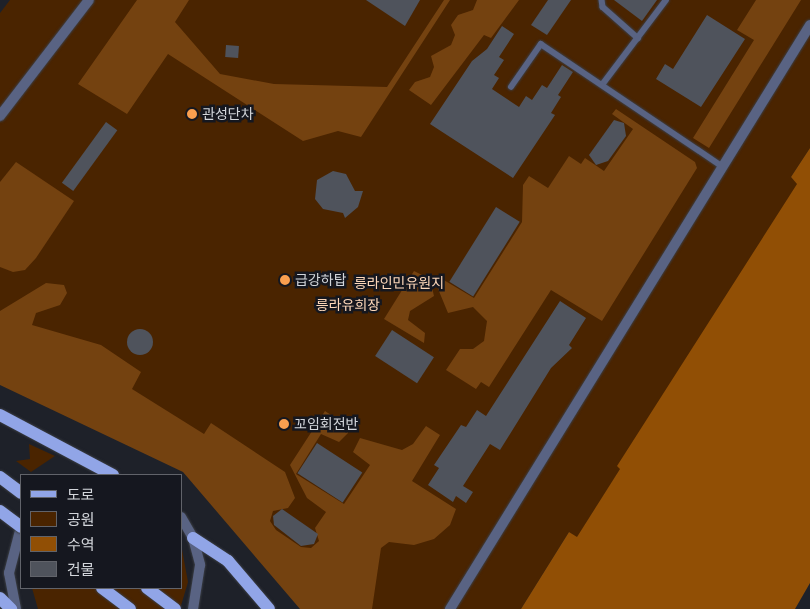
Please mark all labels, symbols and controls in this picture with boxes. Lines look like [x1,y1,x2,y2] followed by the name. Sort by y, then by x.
[202,106,254,122] place label: 관성단차
[186,108,198,120] marker: 관성단차
[295,272,347,288] place label: 급강하탑
[279,274,291,286] marker: 급강하탑
[354,275,444,291] park label: 릉라인민유원지
[316,297,380,313] park label: 릉라유희장
[294,416,358,432] place label: 꼬임회전반
[278,418,290,430] marker: 꼬임회전반
[20,474,182,589] legend
[67,486,95,504] text: 도로
[67,511,95,529] text: 공원
[67,536,95,554] text: 수역
[67,561,95,579] text: 건물

